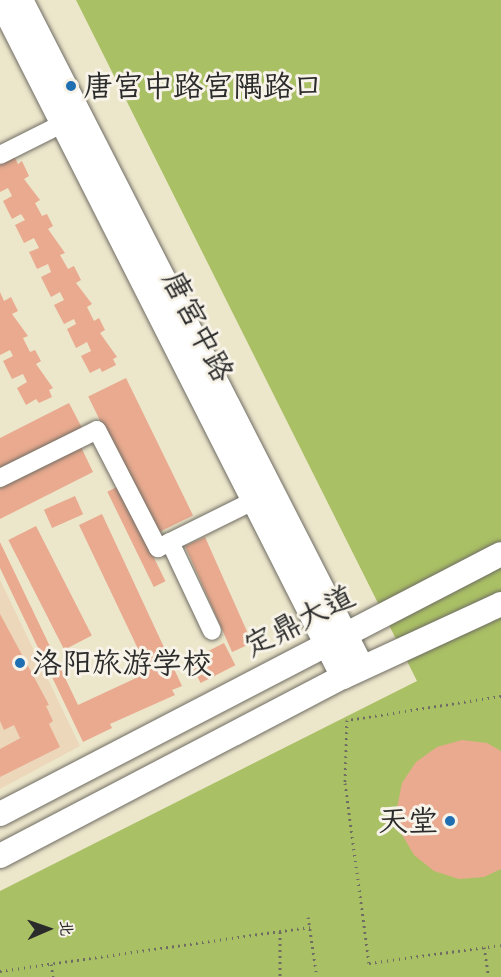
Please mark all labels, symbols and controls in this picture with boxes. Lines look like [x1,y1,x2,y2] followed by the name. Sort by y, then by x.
[83,68,323,104] place label: 唐宫中路宫隅路口
[64,79,78,93] marker: 唐宫中路宫隅路口
[155,264,241,388] street label: 唐宫中路
[237,578,361,664] street label: 定鼎大道
[32,645,212,681] place label: 洛阳旅游学校
[13,656,27,670] marker: 洛阳旅游学校
[378,803,438,839] place label: 天堂
[443,814,457,828] marker: 天堂
[18,899,78,959] north arrow
[56,920,76,937] text: 北

